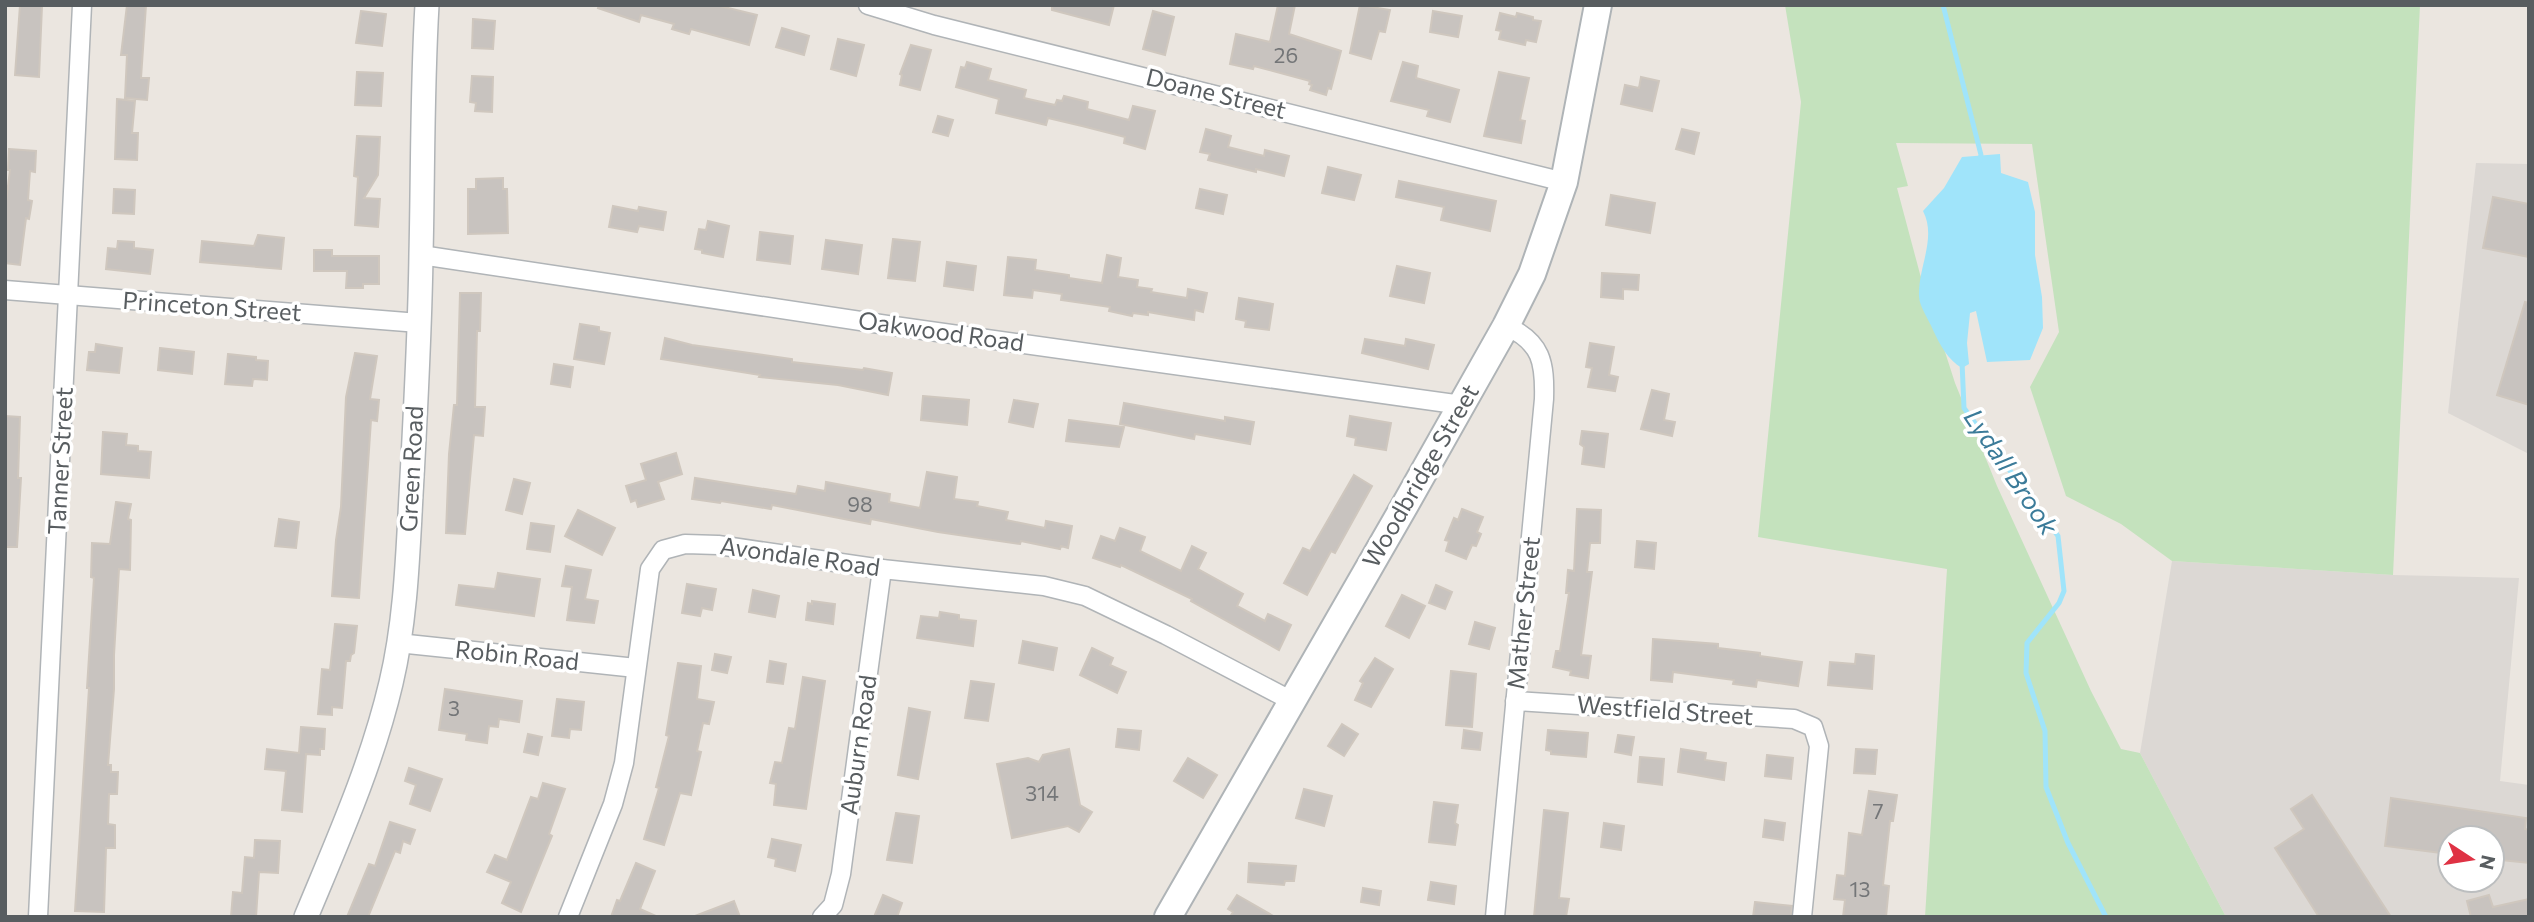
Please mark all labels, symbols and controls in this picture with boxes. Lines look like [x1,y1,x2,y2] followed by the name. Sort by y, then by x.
[1274,42,1298,67] house number: 26
[1143,61,1290,124] street label: Doane Street
[122,285,303,326] street label: Princeton Street
[856,305,1026,357] street label: Oakwood Road
[1355,378,1484,572] street label: Woodbridge Street
[41,386,78,536] street label: Tanner Street
[1959,402,2066,541] water label: Lydall Brook
[393,405,428,533] street label: Green Road
[847,491,873,516] house number: 98
[718,530,882,581] street label: Avondale Road
[1500,535,1545,691] street label: Mather Street
[454,634,581,675] street label: Robin Road
[833,673,882,817] street label: Auburn Road
[1576,689,1754,730] street label: Westfield Street
[448,695,460,720] house number: 3
[1025,780,1059,805] house number: 314
[1872,798,1884,823] house number: 7
[2436,824,2506,894] north arrow
[2475,853,2501,872] text: N
[1850,876,1870,901] house number: 13

